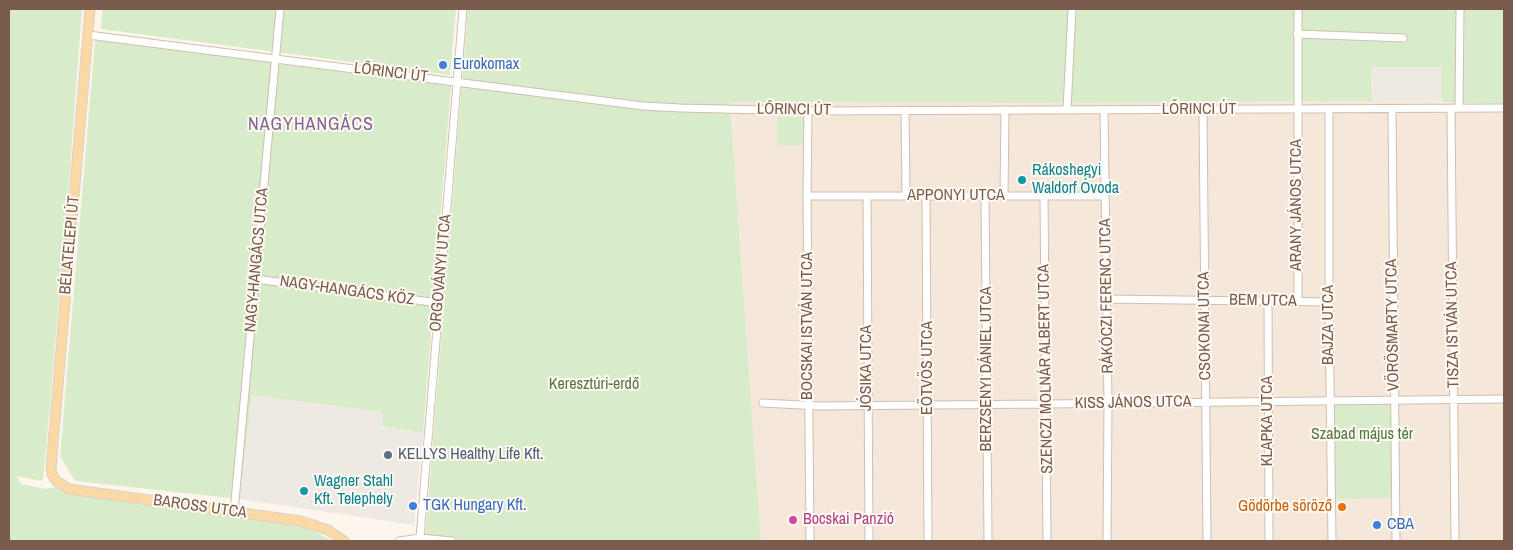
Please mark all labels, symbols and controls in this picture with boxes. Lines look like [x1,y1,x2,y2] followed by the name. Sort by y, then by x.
[453,55,519,75] place label: Eurokomax
[353,59,429,87] street label: LŐRINCI ÚT
[437,59,449,71] marker: Eurokomax
[757,100,831,120] street label: LŐRINCI ÚT
[1162,100,1236,120] street label: LŐRINCI ÚT
[247,114,375,136] district label: NAGYHANGÁCS
[1287,139,1307,271] street label: ARANY JÁNOS UTCA
[1032,161,1119,199] place label: Rákoshegyi Waldorf Óvoda
[1016,174,1028,186] marker: Rákoshegyi Waldorf Óvoda
[907,186,1005,206] street label: APPONYI UTCA
[241,187,273,333] street label: NAGY-HANGÁCS UTCA
[56,195,84,295] street label: BÉLATELEPI ÚT
[426,213,456,333] street label: ORGOVÁNYI UTCA
[1096,218,1118,374] street label: RÁKÓCZI FERENC UTCA
[798,252,818,400] street label: BOCSKAI ISTVÁN UTCA
[1382,259,1404,391] street label: VÖRÖSMARTY UTCA
[1442,262,1464,388] street label: TISZA ISTVÁN UTCA
[1035,264,1057,474] street label: SZENCZI MOLNÁR ALBERT UTCA
[278,272,416,310] street label: NAGY-HANGÁCS KÖZ
[1194,272,1216,380] street label: CSOKONAI UTCA
[1319,285,1339,365] street label: BAJZA UTCA
[977,287,997,451] street label: BERZSENYI DÁNIEL UTCA
[1229,291,1297,311] street label: BEM UTCA
[918,321,938,415] street label: EÖTVÖS UTCA
[857,325,877,411] street label: JÓSIKA UTCA
[549,375,639,395] park label: Keresztúri-erdő
[1258,376,1278,466] street label: KLAPKA UTCA
[1075,392,1191,414] street label: KISS JÁNOS UTCA
[1311,425,1413,445] park label: Szabad május tér
[398,445,544,465] place label: KELLYS Healthy Life Kft.
[382,449,394,461] marker: KELLYS Healthy Life Kft.
[314,472,393,510] place label: Wagner Stahl Kft. Telephely
[298,485,310,497] marker: Wagner Stahl Kft. Telephely
[152,491,248,523] street label: BAROSS UTCA
[423,496,527,516] place label: TGK Hungary Kft.
[1238,497,1332,517] place label: Gödörbe söröző
[407,500,419,512] marker: TGK Hungary Kft.
[1336,501,1348,513] marker: Gödörbe söröző
[803,510,894,530] place label: Bocskai Panzió
[787,514,799,526] marker: Bocskai Panzió
[1387,515,1414,535] place label: CBA
[1371,519,1383,531] marker: CBA

